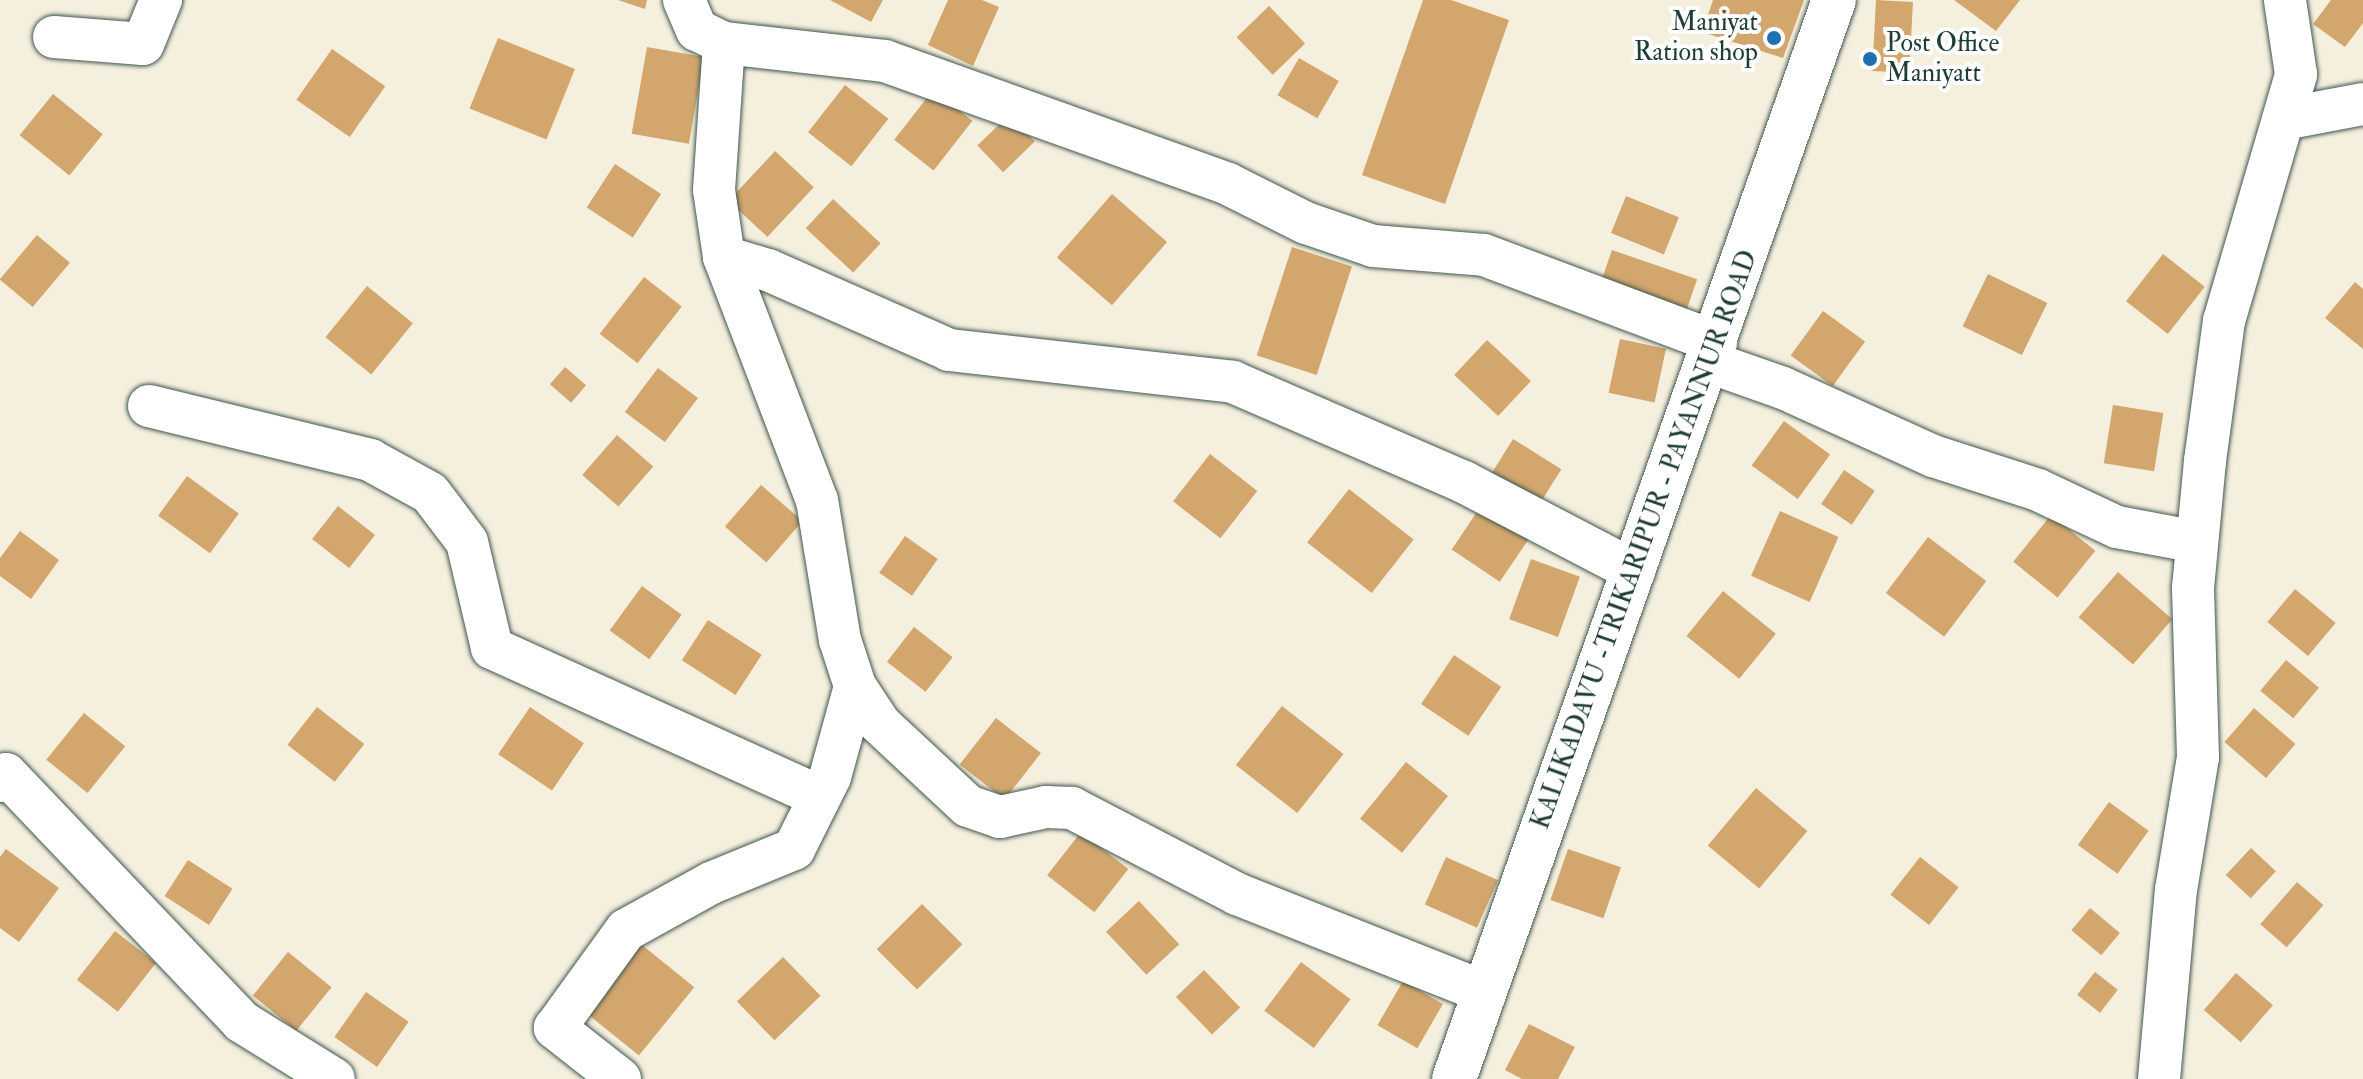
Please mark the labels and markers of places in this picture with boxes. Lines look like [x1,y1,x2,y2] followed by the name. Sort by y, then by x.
[1634,7,1758,68] place label: Maniyat Ration shop
[1886,28,1999,90] place label: Post Office Maniyatt
[1765,29,1783,47] marker: Maniyat Ration shop
[1861,50,1879,68] marker: Post Office Maniyatt

